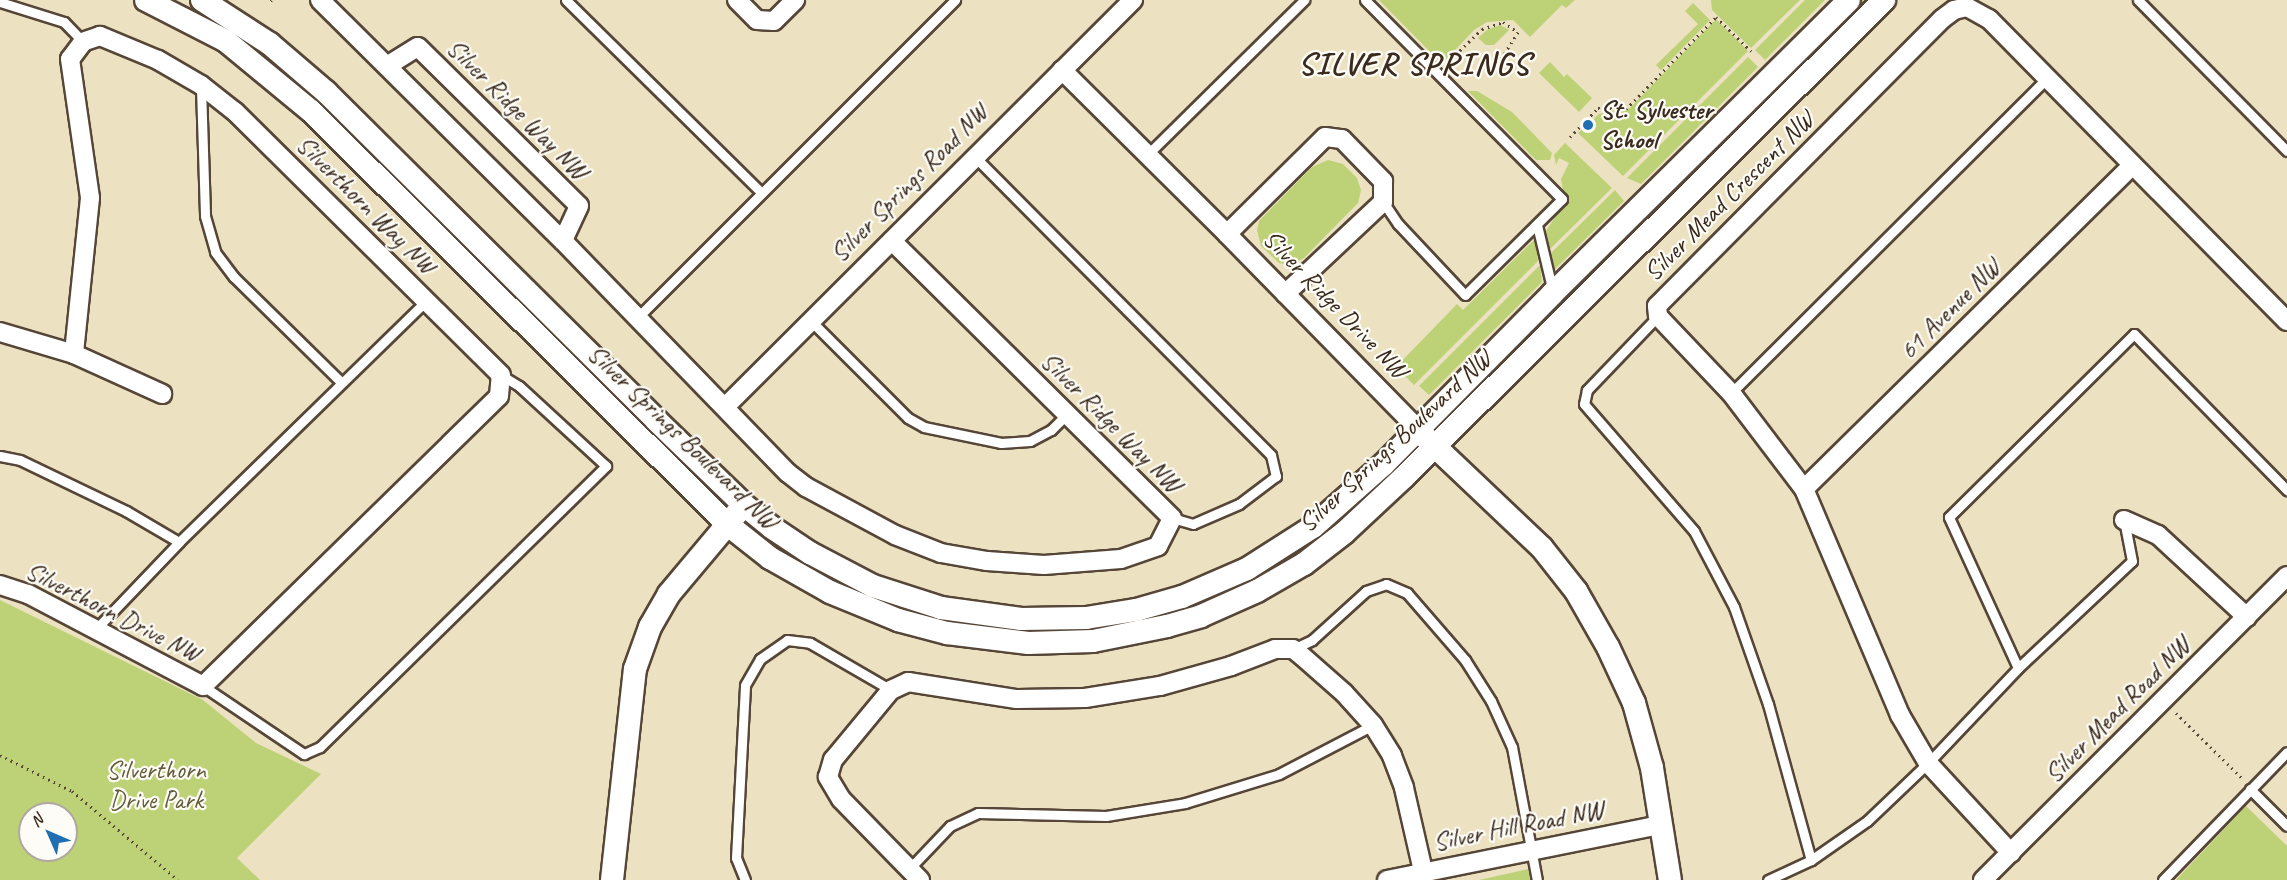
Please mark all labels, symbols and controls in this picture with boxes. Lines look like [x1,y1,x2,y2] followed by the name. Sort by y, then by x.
[440,32,594,186] street label: Silver Ridge Way NW
[1299,45,1529,83] district label: SILVER SPRINGS
[1600,94,1712,156] place label: St. Sylvester School
[823,97,995,269] street label: Silver Springs Road NW
[1638,105,1820,287] street label: Silver Mead Crescent NW
[1581,118,1595,132] marker: St. Sylvester School
[290,129,442,281] street label: Silverthorn Way NW
[1256,223,1414,385] street label: Silver Ridge Drive NW
[1893,252,2007,366] street label: 61 Avenue NW
[581,338,785,536] street label: Silver Springs Boulevard NW
[1292,343,1498,539] street label: Silver Springs Boulevard NW
[1034,345,1188,499] street label: Silver Ridge Way NW
[20,554,206,670] street label: Silverthorn Drive NW
[2038,631,2196,789] street label: Silver Mead Road NW
[106,754,206,816] park label: Silverthorn Drive Park
[1430,794,1606,858] street label: Silver Hill Road NW
[18,802,78,862] north arrow
[26,810,47,831] text: N

